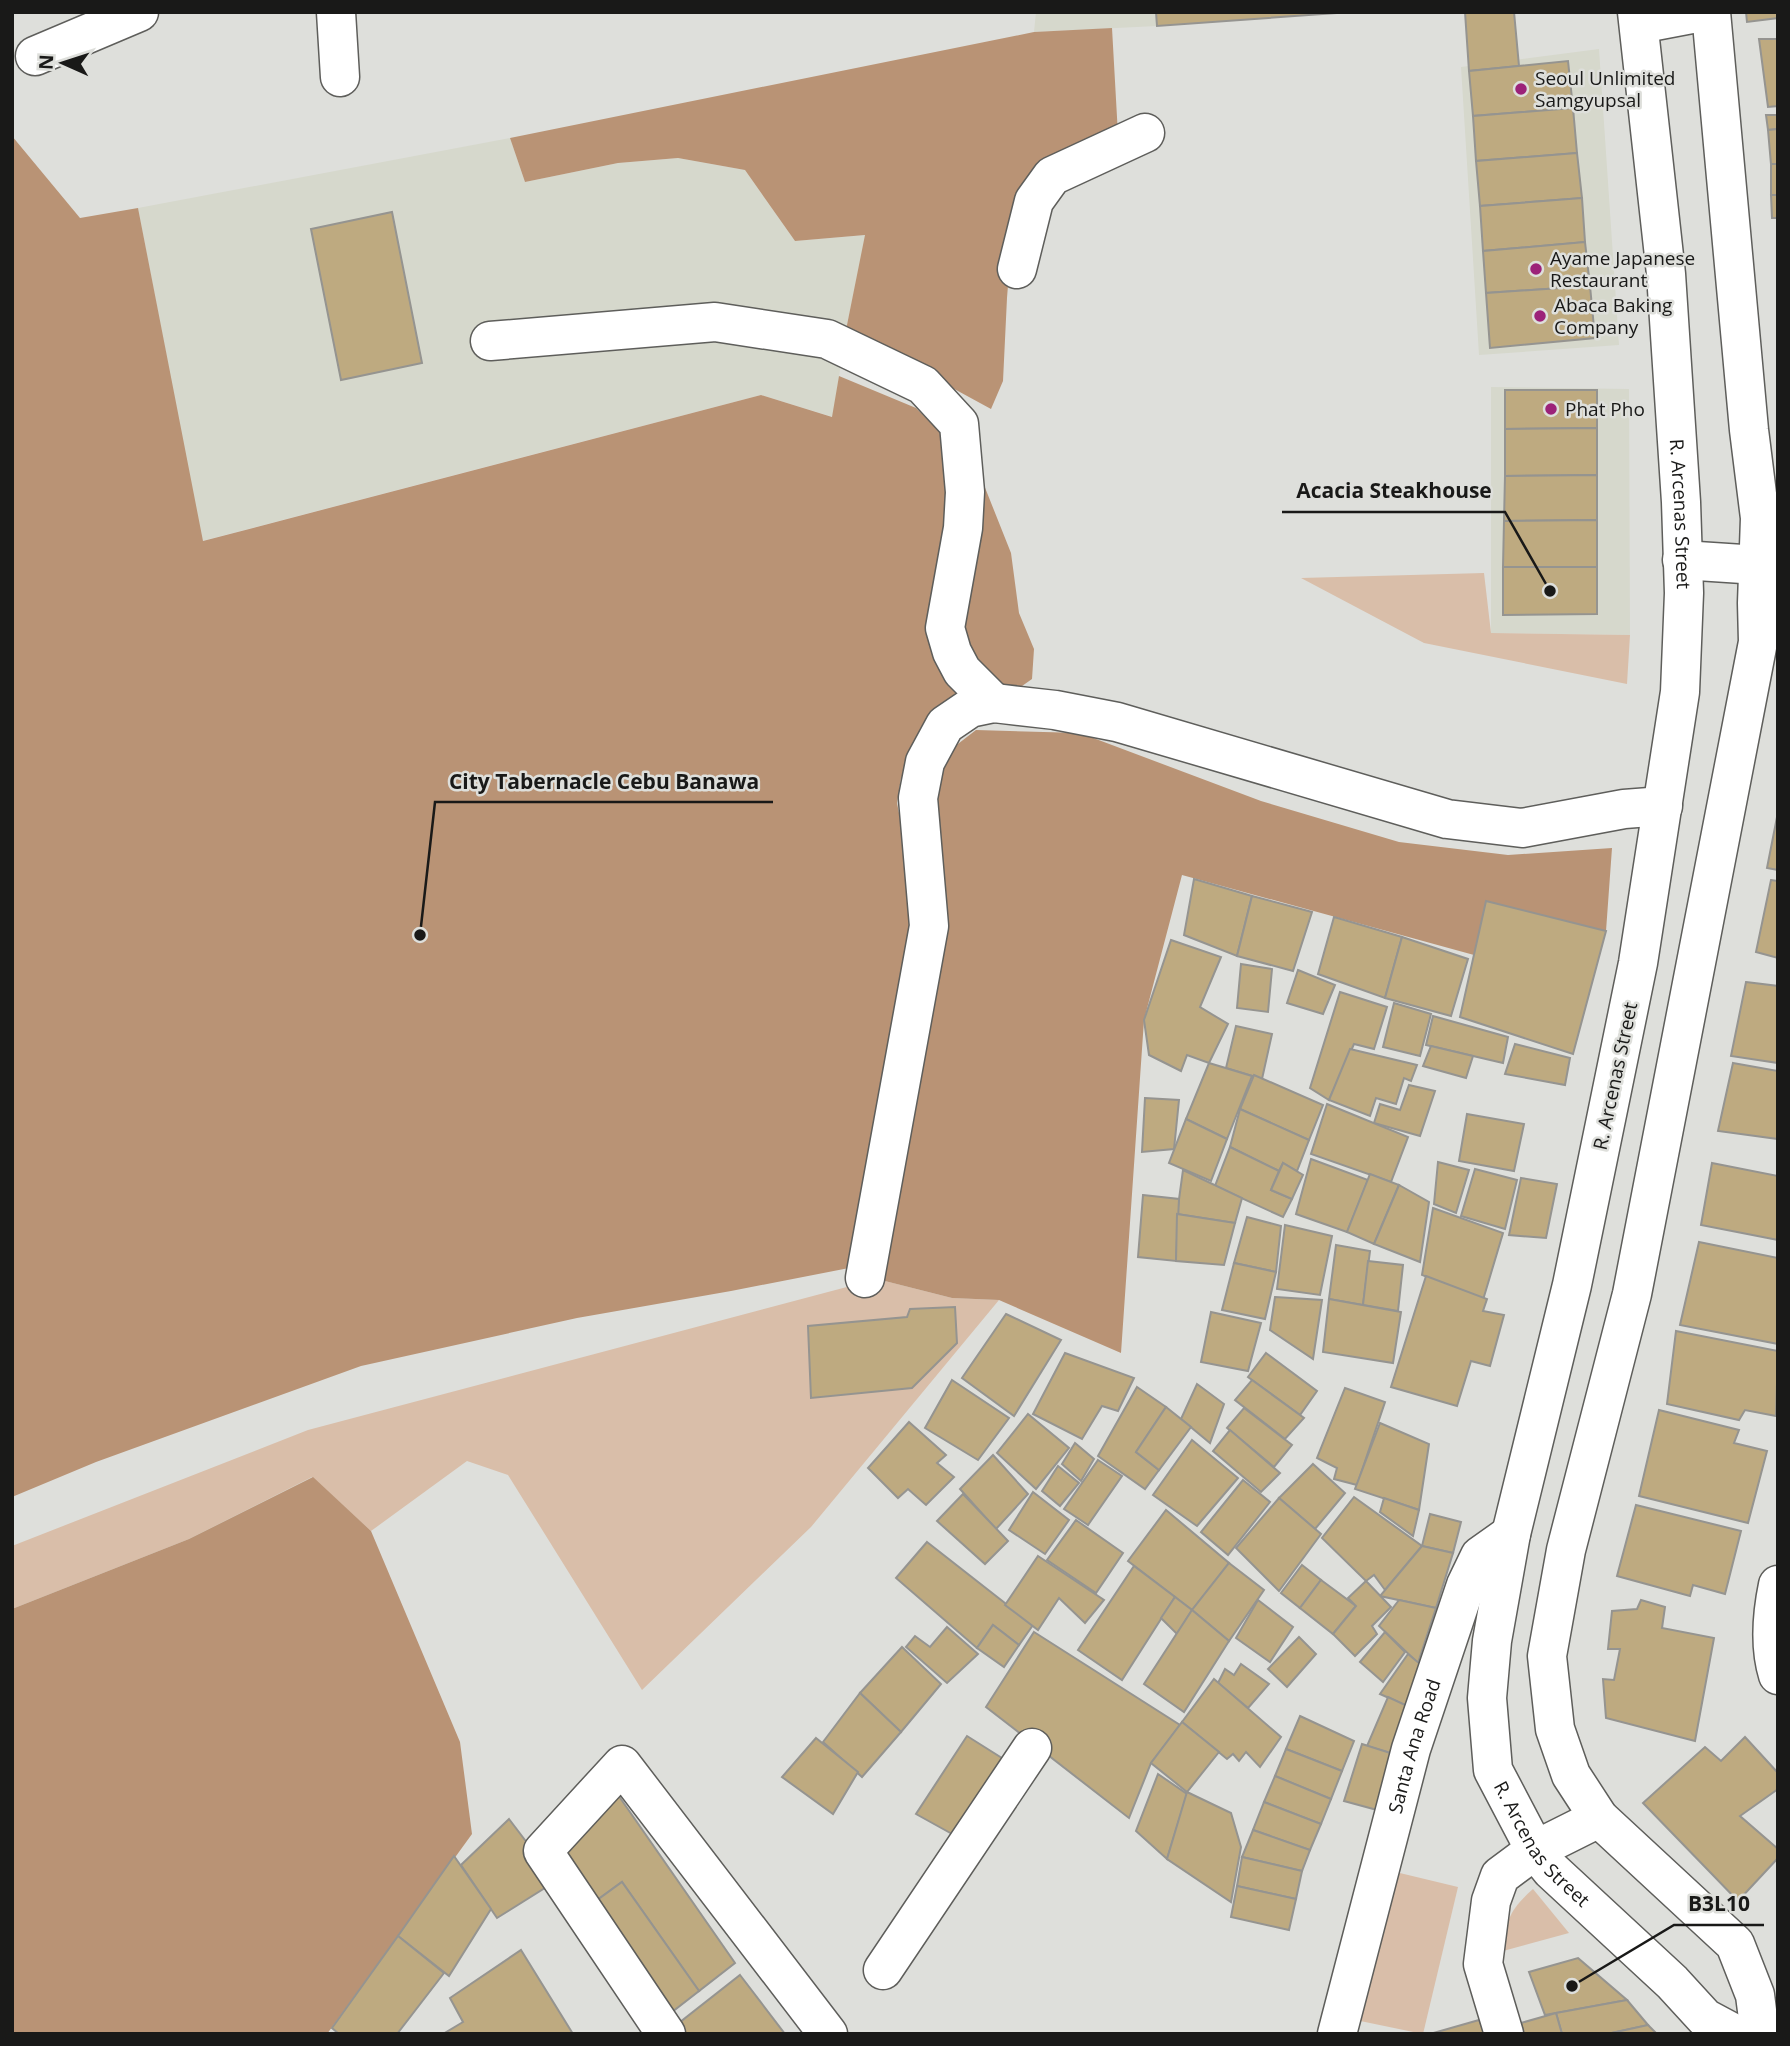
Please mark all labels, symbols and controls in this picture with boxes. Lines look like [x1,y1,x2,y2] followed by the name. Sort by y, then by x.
[28,28,98,98] north arrow
[33,54,59,71] text: N
[1535,65,1675,113] place label: Seoul Unlimited Samgyupsal
[1513,81,1529,97] marker: Seoul Unlimited Samgyupsal
[1550,245,1695,293] place label: Ayame Japanese Restaurant
[1528,261,1544,277] marker: Ayame Japanese Restaurant
[1554,292,1672,340] place label: Abaca Baking Company
[1532,308,1548,324] marker: Abaca Baking Company
[1565,396,1645,422] place label: Phat Pho
[1543,401,1559,417] marker: Phat Pho
[1664,438,1697,590] street label: R. Arcenas Street
[1282,470,1505,512] callout: Acacia Steakhouse
[1296,476,1492,504] text: Acacia Steakhouse
[435,760,773,802] callout: City Tabernacle Cebu Banawa
[449,767,759,795] text: City Tabernacle Cebu Banawa
[1587,999,1643,1152] street label: R. Arcenas Street
[1382,1675,1447,1816] street label: Santa Ana Road
[1488,1776,1596,1913] street label: R. Arcenas Street
[1674,1883,1764,1925] callout: B3L10
[1688,1889,1750,1917] text: B3L10

